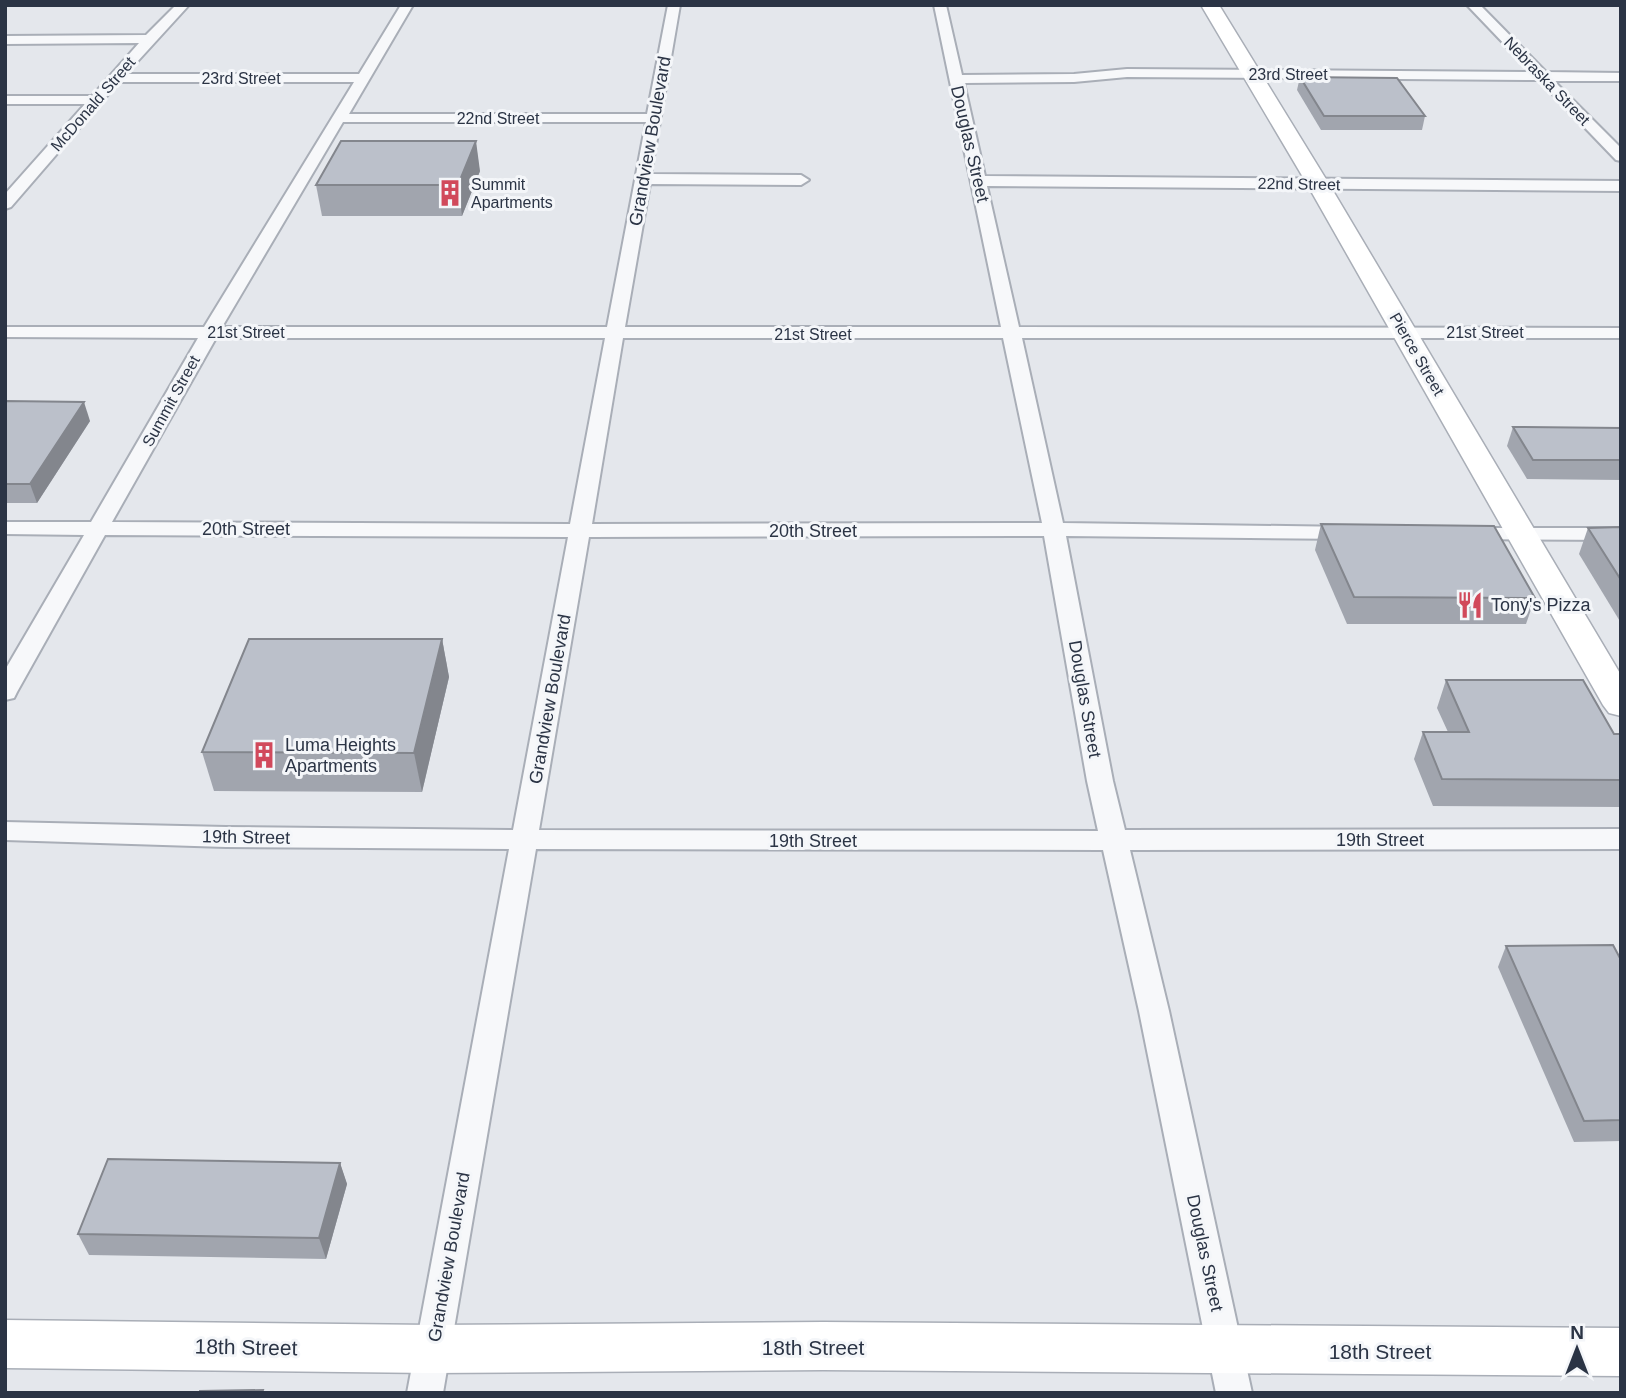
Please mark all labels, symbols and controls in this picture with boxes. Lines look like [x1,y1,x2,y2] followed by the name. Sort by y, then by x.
[1501,34,1594,129] street label: Nebraska Street
[47,53,139,155] street label: McDonald Street
[625,55,675,227] street label: Grandview Boulevard
[1248,66,1328,83] street label: 23rd Street
[201,70,281,87] street label: 23rd Street
[947,84,993,204] street label: Douglas Street
[457,110,540,127] street label: 22nd Street
[1257,175,1341,193] street label: 22nd Street
[471,176,553,211] place label: Summit Apartments
[435,178,465,208] building icon: Summit Apartments
[1387,310,1448,399] street label: Pierce Street
[207,324,285,341] street label: 21st Street
[1446,324,1524,341] street label: 21st Street
[774,326,852,343] street label: 21st Street
[139,352,203,449] street label: Summit Street
[202,519,290,539] street label: 20th Street
[769,521,857,541] street label: 20th Street
[1455,590,1485,620] restaurant icon: Tony's Pizza
[1491,595,1591,615] place label: Tony's Pizza
[525,613,575,785] street label: Grandview Boulevard
[1065,639,1105,759] street label: Douglas Street
[285,735,396,776] place label: Luma Heights Apartments
[249,740,279,770] building icon: Luma Heights Apartments
[202,826,290,848] street label: 19th Street
[1336,830,1424,850] street label: 19th Street
[769,831,857,851] street label: 19th Street
[424,1171,474,1343] street label: Grandview Boulevard
[1183,1193,1227,1313] street label: Douglas Street
[1542,1314,1612,1384] north arrow
[1570,1322,1584,1343] text: N
[194,1335,298,1359] street label: 18th Street
[762,1336,865,1359] street label: 18th Street
[1329,1340,1432,1363] street label: 18th Street

